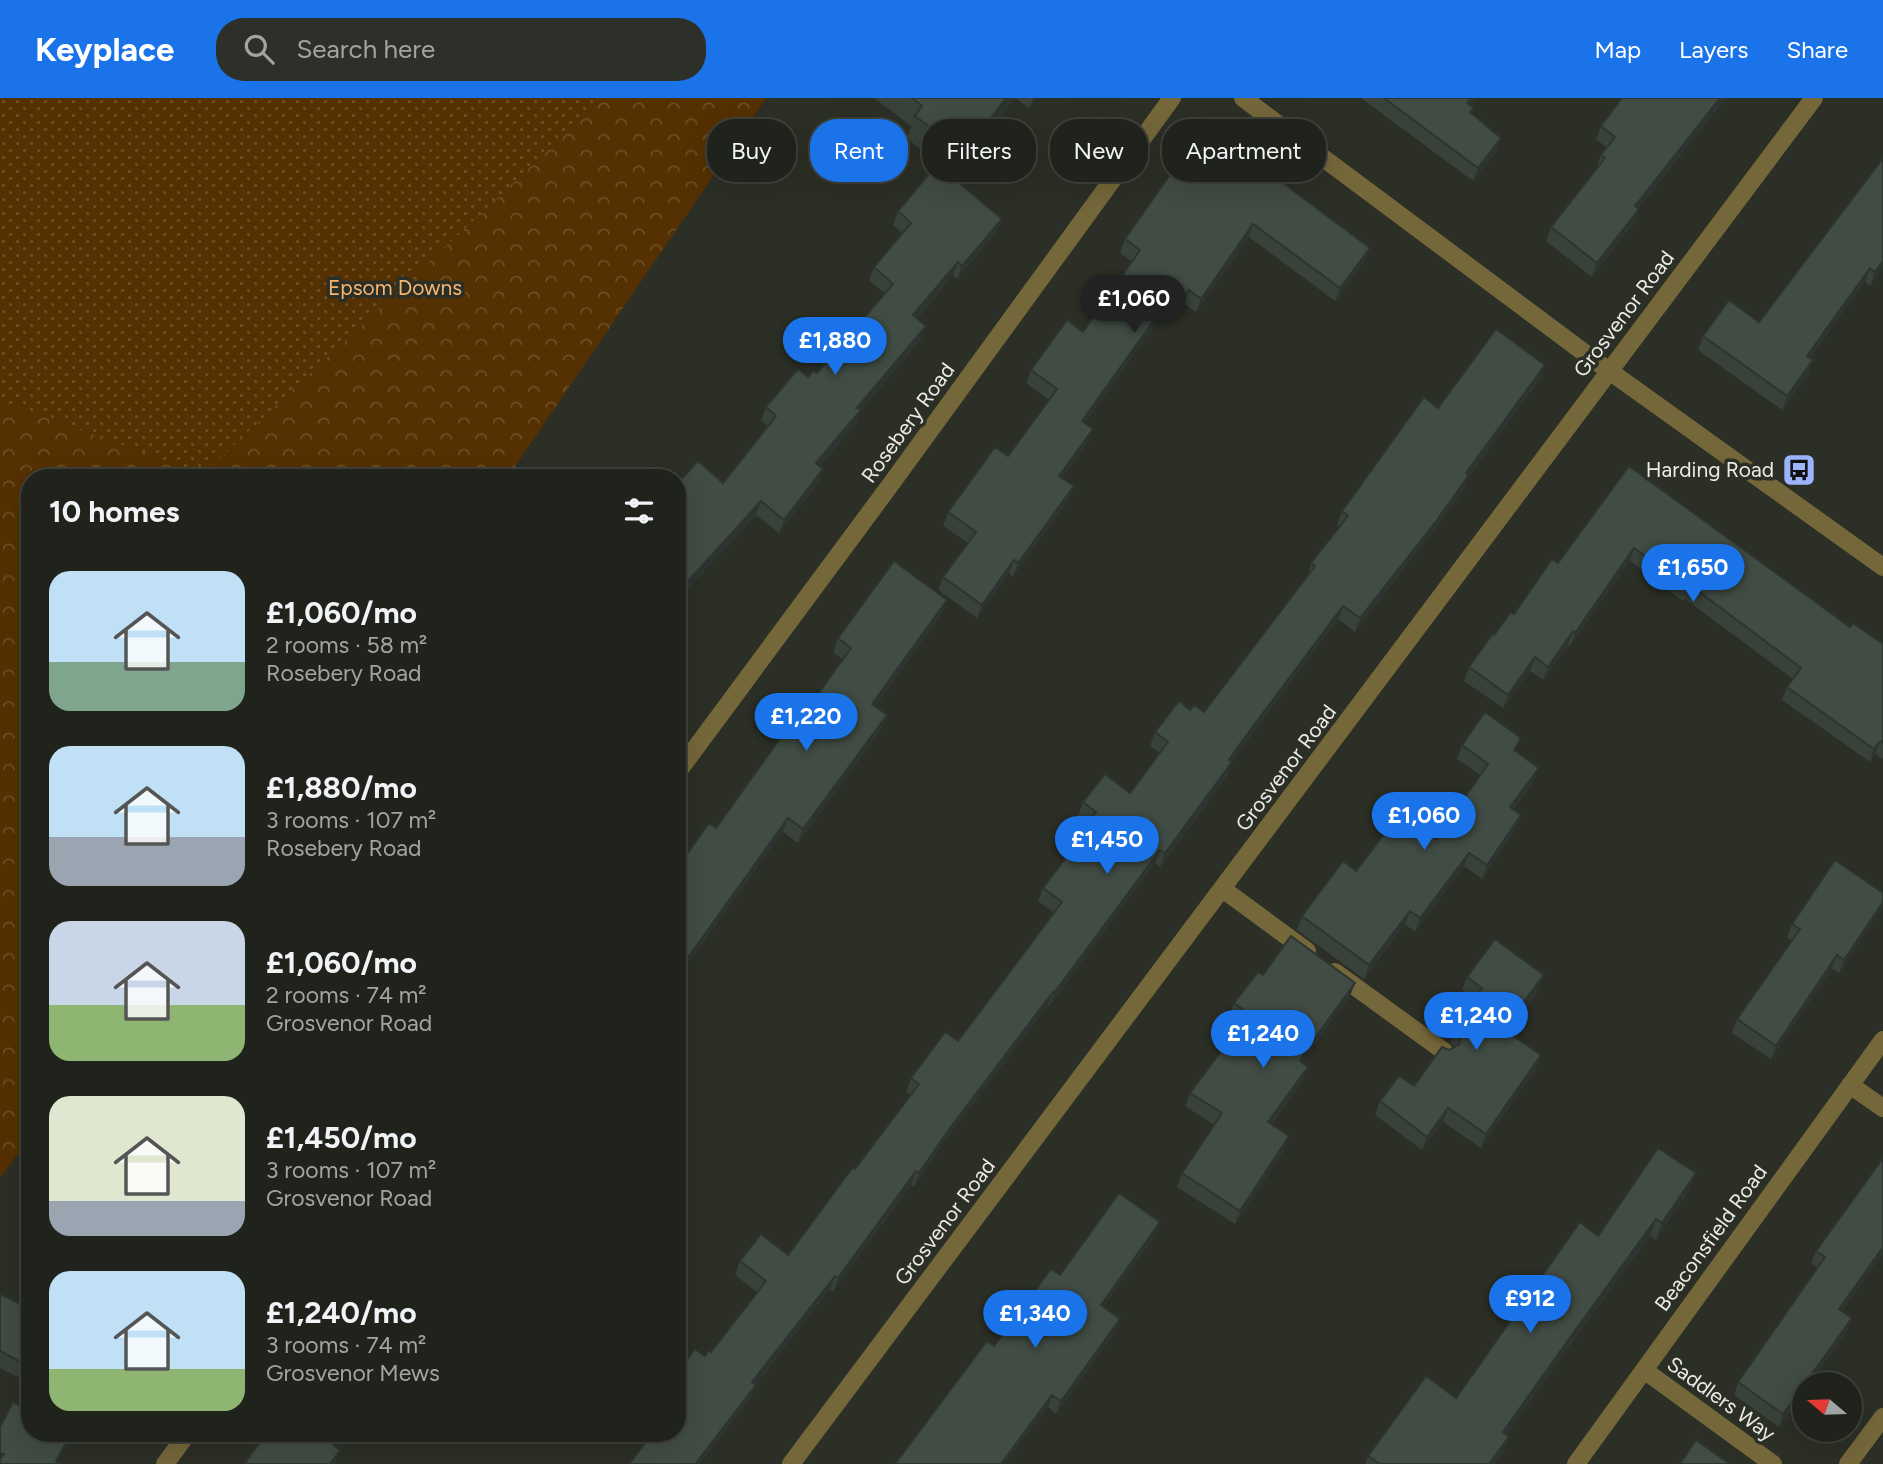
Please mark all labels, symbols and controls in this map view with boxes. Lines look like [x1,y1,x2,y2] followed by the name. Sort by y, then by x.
[216,18,706,81] search box
[35,30,174,69] text: Keyplace
[240,30,278,68] icon: search
[296,33,435,65] text: Search here
[1594,35,1641,64] text: Map
[1679,35,1748,64] text: Layers
[1786,35,1848,64] text: Share
[707,119,796,182] chip: Buy
[810,119,908,182] chip: Rent
[922,119,1036,182] chip: Filters
[1050,119,1148,182] chip: New
[1162,119,1326,182] chip: Apartment
[1568,246,1679,382] street label: Grosvenor Road
[328,275,462,300] park label: Epsom Downs
[1077,275,1191,335] pin: £1,060
[1098,284,1170,312] text: £1,060
[778,317,892,377] pin: £1,880
[799,326,871,354] text: £1,880
[856,358,959,488] street label: Rosebery Road
[1780,451,1818,489] bus stop icon: Harding Road
[1646,457,1774,482] place label: Harding Road
[620,492,658,530] icon: filters
[49,493,180,530] text: 10 homes
[1636,545,1750,604] pin: £1,650
[1658,553,1728,581] text: £1,650
[266,594,417,631] text: £1,060/mo
[105,599,189,683] icon: home
[266,631,427,659] text: 2 rooms · 58 m²
[266,659,422,687] text: Rosebery Road
[749,694,863,753] pin: £1,220
[1230,700,1341,836] street label: Grosvenor Road
[771,702,841,730] text: £1,220
[266,769,417,806] text: £1,880/mo
[105,774,189,858] icon: home
[1367,792,1481,852] pin: £1,060
[1388,801,1460,829] text: £1,060
[266,806,436,834] text: 3 rooms · 107 m²
[1050,816,1164,876] pin: £1,450
[1071,825,1143,853] text: £1,450
[266,834,422,862] text: Rosebery Road
[266,944,417,981] text: £1,060/mo
[105,949,189,1033] icon: home
[266,981,427,1009] text: 2 rooms · 74 m²
[1419,992,1533,1052] pin: £1,240
[1440,1001,1512,1029] text: £1,240
[266,1009,432,1037] text: Grosvenor Road
[1206,1010,1320,1070] pin: £1,240
[1227,1019,1299,1047] text: £1,240
[266,1119,417,1156] text: £1,450/mo
[105,1124,189,1208] icon: home
[889,1154,1000,1290] street label: Grosvenor Road
[266,1156,436,1184] text: 3 rooms · 107 m²
[1649,1160,1772,1316] street label: Beaconsfield Road
[266,1184,432,1212] text: Grosvenor Road
[1489,1276,1571,1335] pin: £912
[1505,1284,1555,1312] text: £912
[978,1290,1092,1350] pin: £1,340
[266,1294,417,1331] text: £1,240/mo
[105,1299,189,1383] icon: home
[999,1299,1071,1327] text: £1,340
[266,1331,426,1359] text: 3 rooms · 74 m²
[1662,1351,1780,1446] street label: Saddlers Way
[266,1359,440,1387] text: Grosvenor Mews
[1792,1372,1862,1442] north arrow
[1792,1372,1862,1442] map controls

